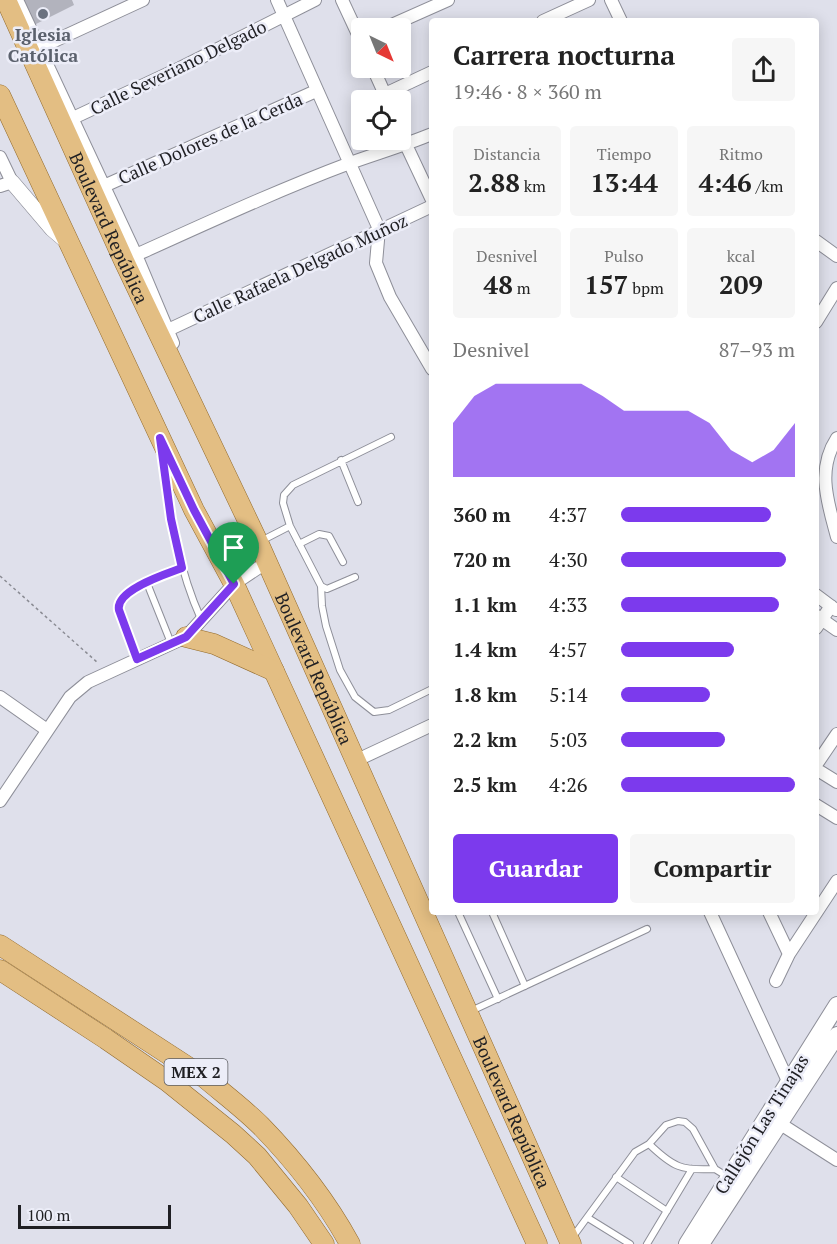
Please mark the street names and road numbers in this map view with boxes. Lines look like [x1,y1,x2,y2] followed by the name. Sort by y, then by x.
[86,14,270,120] street label: Calle Severiano Delgado
[114,86,306,190] street label: Calle Dolores de la Cerda
[64,148,154,307] street label: Boulevard República
[189,208,411,328] street label: Calle Rafaela Delgado Muñoz
[270,589,359,748] street label: Boulevard República
[468,1032,557,1192] street label: Boulevard República
[708,1050,814,1198] street label: Callejón Las Tinajas
[164,1059,228,1085] road number: MEX 2

